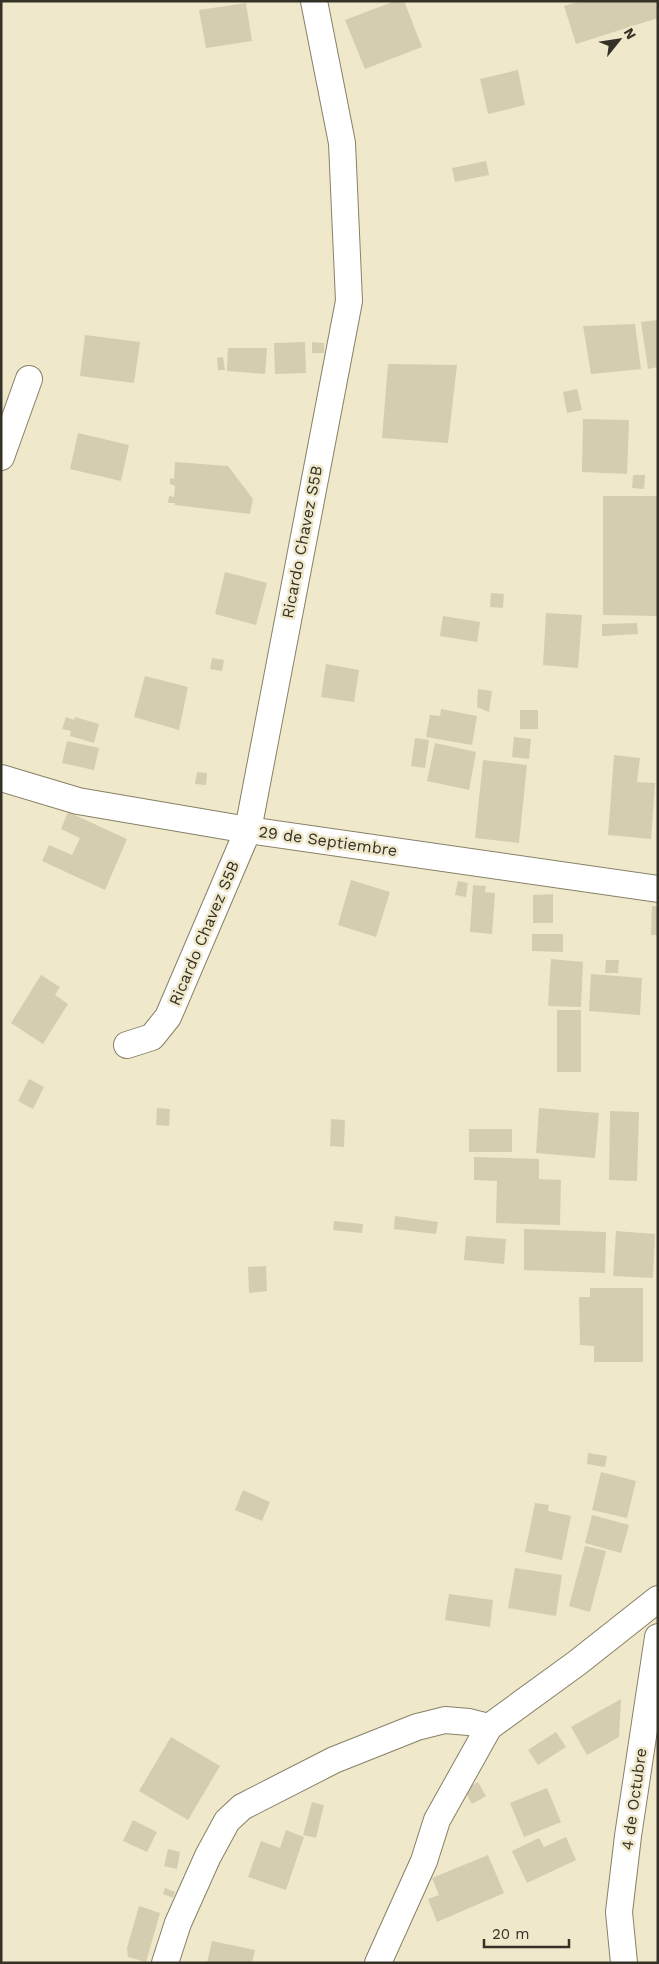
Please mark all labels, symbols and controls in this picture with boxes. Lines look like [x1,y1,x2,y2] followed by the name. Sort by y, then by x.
[594,15,644,65] north arrow
[621,25,640,42] text: N
[278,464,326,620] street label: Ricardo Chavez S5B
[257,822,399,860] street label: 29 de Septiembre
[165,858,243,1008] street label: Ricardo Chavez S5B
[617,1747,651,1851] street label: 4 de Octubre
[484,1916,569,1948] scale bar
[492,1925,530,1943] text: 20 m

